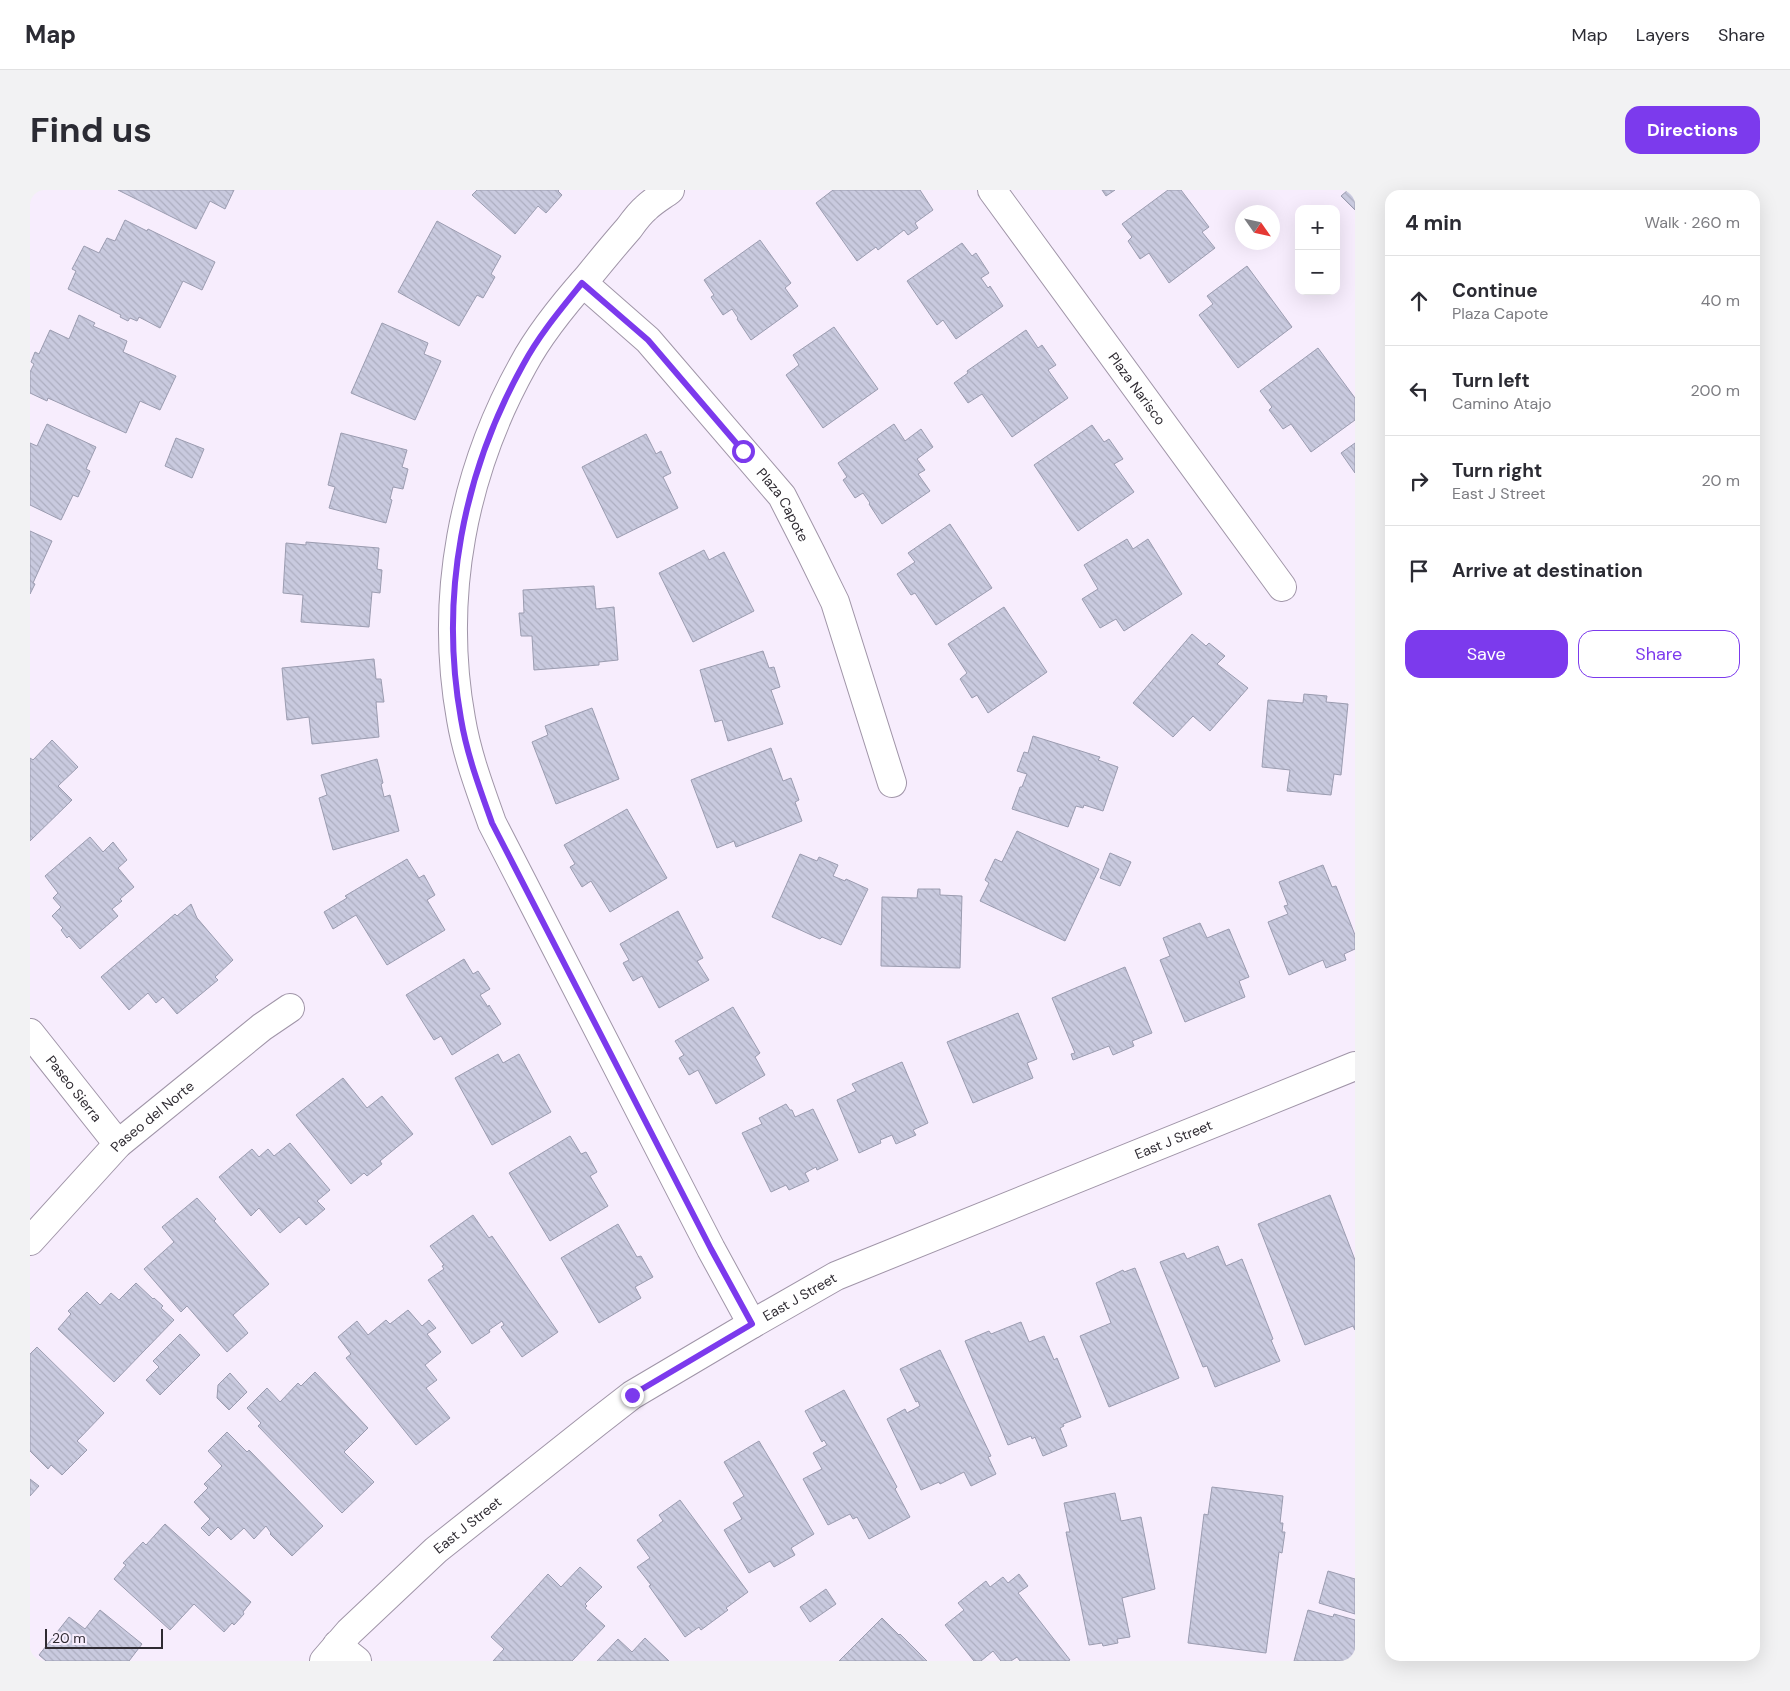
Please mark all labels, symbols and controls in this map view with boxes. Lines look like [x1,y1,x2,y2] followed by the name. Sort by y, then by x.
[25,19,76,50] text: Map
[1572,23,1608,47] text: Map
[1636,23,1690,47] text: Layers
[1718,23,1765,47] text: Share
[1625,106,1760,154] button: Directions
[30,107,152,153] text: Find us
[1235,205,1280,250] north arrow
[1295,205,1340,295] map controls
[1295,205,1340,250] button: +
[1405,209,1462,237] text: 4 min
[1645,212,1740,233] text: Walk · 260 m
[1295,250,1340,295] button: −
[1452,278,1538,303] text: Continue
[1405,287,1433,315] icon: ahead
[1701,290,1740,311] text: 40 m
[1452,303,1548,324] text: Plaza Capote
[1105,349,1170,429] street label: Plaza Narisco
[1452,368,1530,393] text: Turn left
[1405,377,1433,405] icon: left
[1691,380,1740,401] text: 200 m
[1452,393,1552,414] text: Camino Atajo
[732,440,755,463] route start
[1452,458,1542,483] text: Turn right
[753,464,813,545] street label: Plaza Capote
[1405,467,1433,495] icon: right
[1701,470,1740,491] text: 20 m
[1452,483,1546,504] text: East J Street
[1405,557,1433,585] icon: arrive
[1452,558,1643,583] text: Arrive at destination
[1405,630,1568,678] button: Save
[1578,630,1740,678] button: Share
[42,1052,106,1126] street label: Paseo Sierra
[106,1077,198,1155] street label: Paseo del Norte
[1132,1116,1215,1163] street label: East J Street
[760,1269,840,1325] street label: East J Street
[621,1384,644,1407] route end
[430,1492,505,1558] street label: East J Street
[45,1626,162,1649] scale bar
[52,1629,86,1647] text: 20 m

